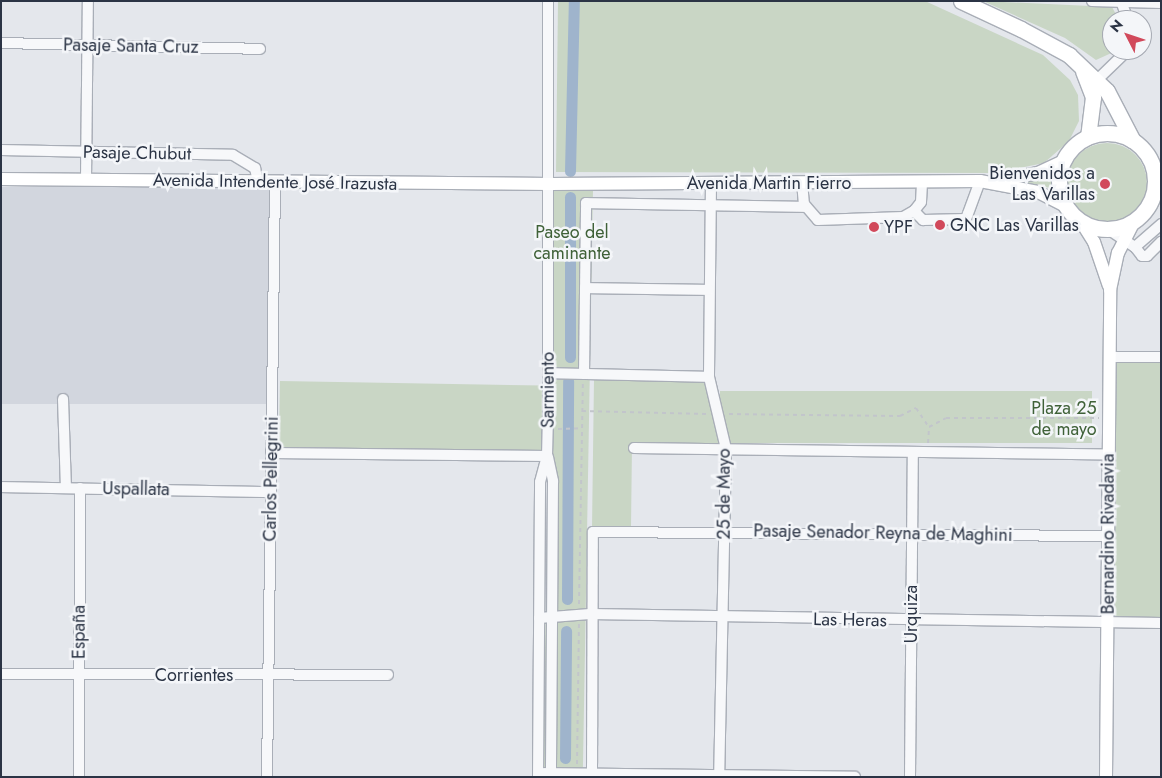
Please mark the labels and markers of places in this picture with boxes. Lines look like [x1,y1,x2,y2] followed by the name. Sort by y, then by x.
[989,163,1095,205] place label: Bienvenidos a Las Varillas
[1099,178,1111,190] marker: Bienvenidos a Las Varillas
[950,214,1079,236] place label: GNC Las Varillas
[884,216,913,238] place label: YPF
[934,219,946,231] marker: GNC Las Varillas
[868,221,880,233] marker: YPF

